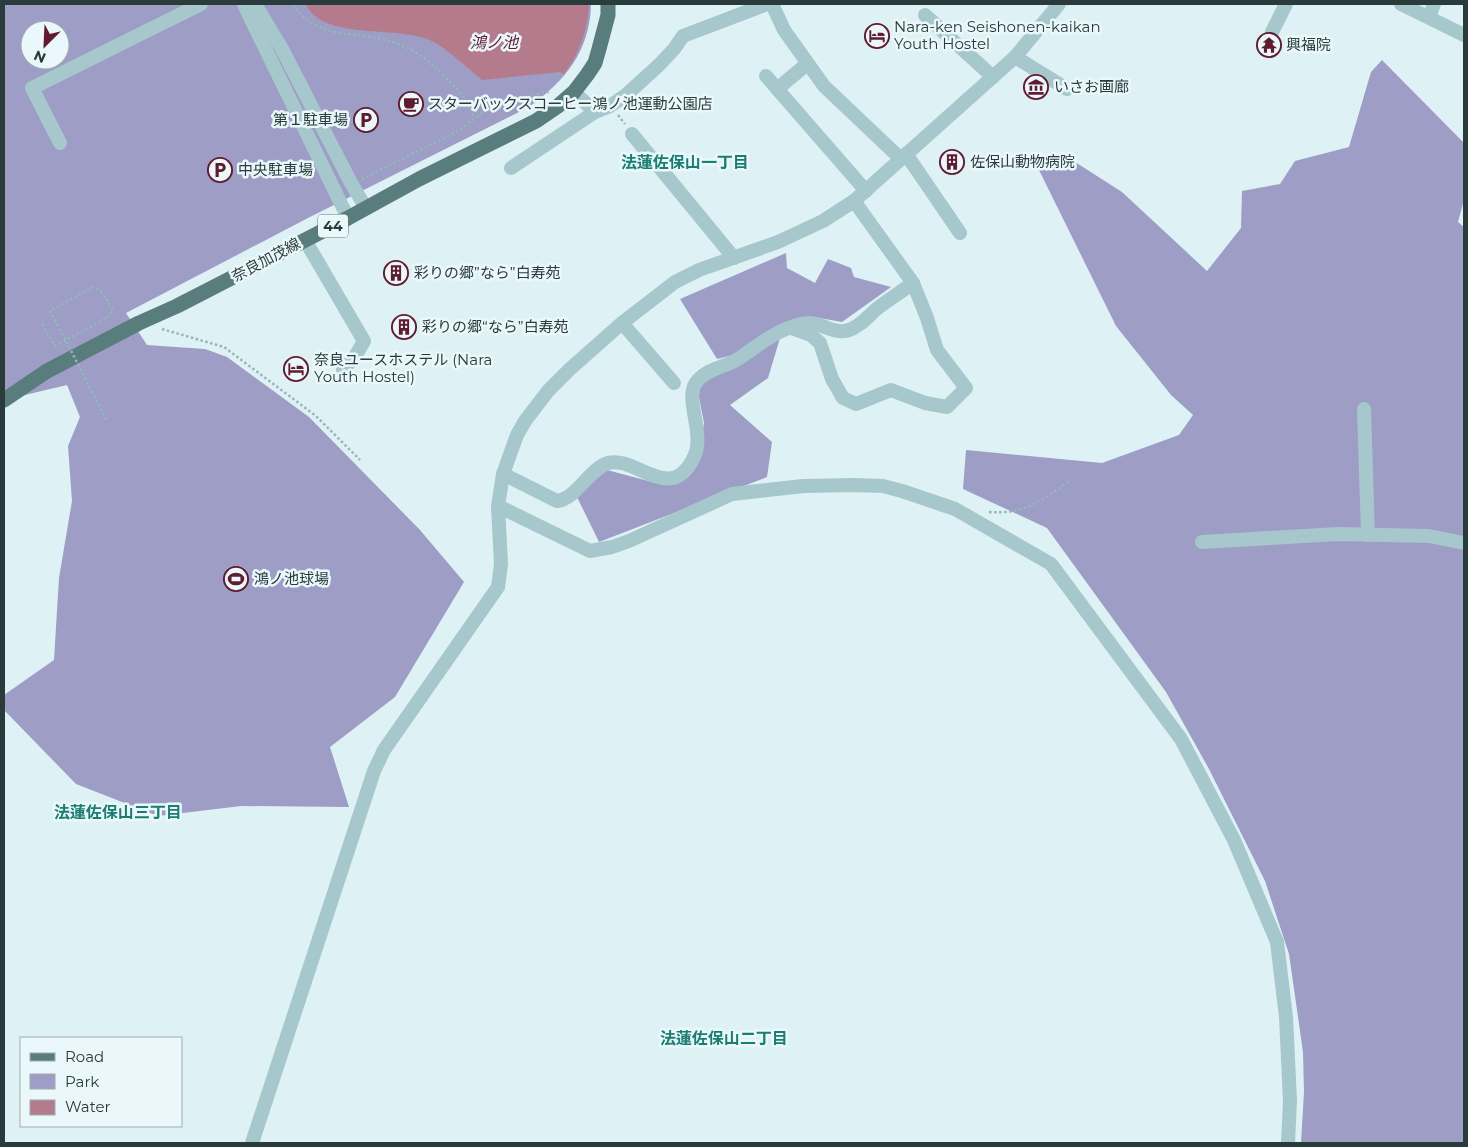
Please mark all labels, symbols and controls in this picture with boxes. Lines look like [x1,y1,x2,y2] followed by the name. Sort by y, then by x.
[894,17,1101,53] place label: Nara-ken Seishonen-kaikan Youth Hostel
[20,20,70,70] north arrow
[864,23,890,49] hotel icon: Nara-ken Seishonen-kaikan Youth Hostel
[1256,32,1282,58] temple icon: 興福院
[470,33,520,52] water label: 鴻ノ池
[1286,35,1331,54] place label: 興福院
[31,46,49,67] text: N
[1023,74,1049,100] museum icon: いさお画廊
[1054,77,1129,96] place label: いさお画廊
[398,91,424,117] cafe icon: スターバックスコーヒー鴻ノ池運動公園店
[428,94,712,113] place label: スターバックスコーヒー鴻ノ池運動公園店
[353,107,379,133] parking icon: 第１駐車場
[273,110,348,129] place label: 第１駐車場
[939,149,965,175] building icon: 佐保山動物病院
[970,152,1075,171] place label: 佐保山動物病院
[621,153,749,172] district label: 法蓮佐保山一丁目
[207,157,233,183] parking icon: 中央駐車場
[238,160,313,179] place label: 中央駐車場
[318,215,348,238] road number: 44
[228,234,303,286] street label: 奈良加茂線
[383,260,409,286] building icon: 彩りの郷”なら”白寿苑
[414,263,560,282] place label: 彩りの郷”なら”白寿苑
[391,314,417,340] building icon: 彩りの郷“なら”白寿苑
[422,317,568,336] place label: 彩りの郷“なら”白寿苑
[314,350,492,386] place label: 奈良ユースホステル (Nara Youth Hostel)
[283,356,309,382] hotel icon: 奈良ユースホステル (Nara Youth Hostel)
[223,566,249,592] sports icon: 鴻ノ池球場
[254,569,329,588] place label: 鴻ノ池球場
[54,803,182,822] district label: 法蓮佐保山三丁目
[660,1029,788,1048] district label: 法蓮佐保山二丁目
[20,1037,182,1127] legend
[65,1047,104,1066] text: Road
[65,1072,99,1091] text: Park
[65,1097,111,1116] text: Water

